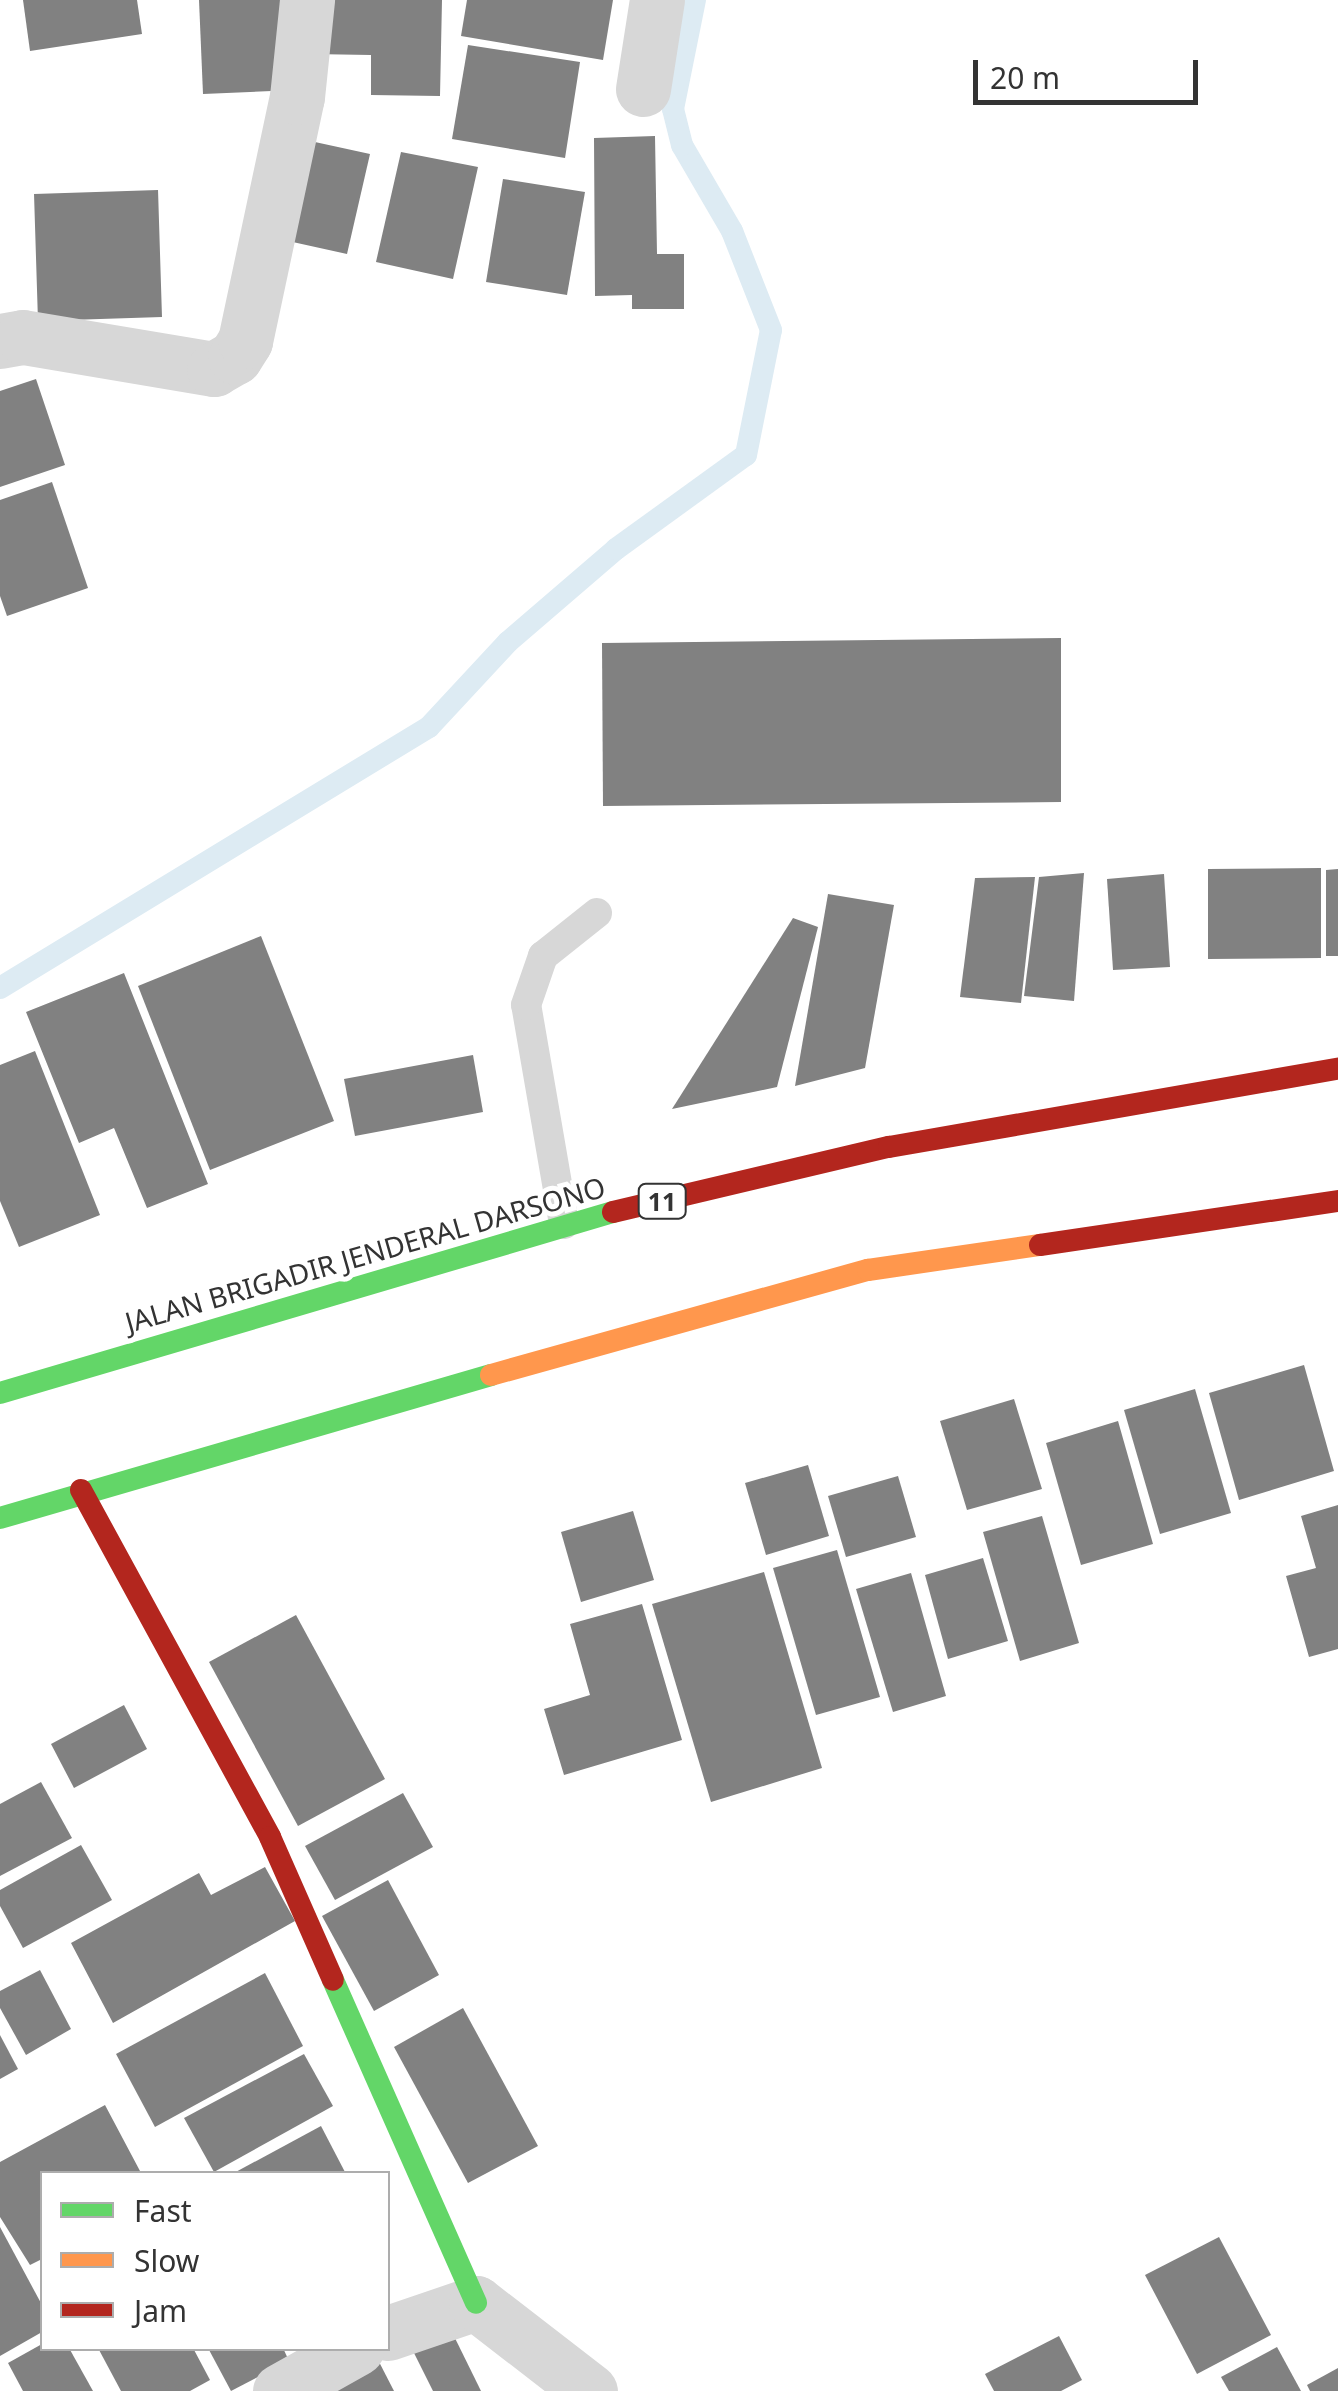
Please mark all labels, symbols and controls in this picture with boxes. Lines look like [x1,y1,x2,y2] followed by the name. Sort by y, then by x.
[978,40,1203,102] scale bar
[990,57,1060,98] text: 20 m
[121,1169,609,1339] street label: JALAN BRIGADIR JENDERAL DARSONO
[637,1181,687,1221] road number: 11
[40,2171,390,2351] legend
[134,2190,192,2231] text: Fast
[134,2240,199,2281] text: Slow
[134,2290,187,2331] text: Jam

